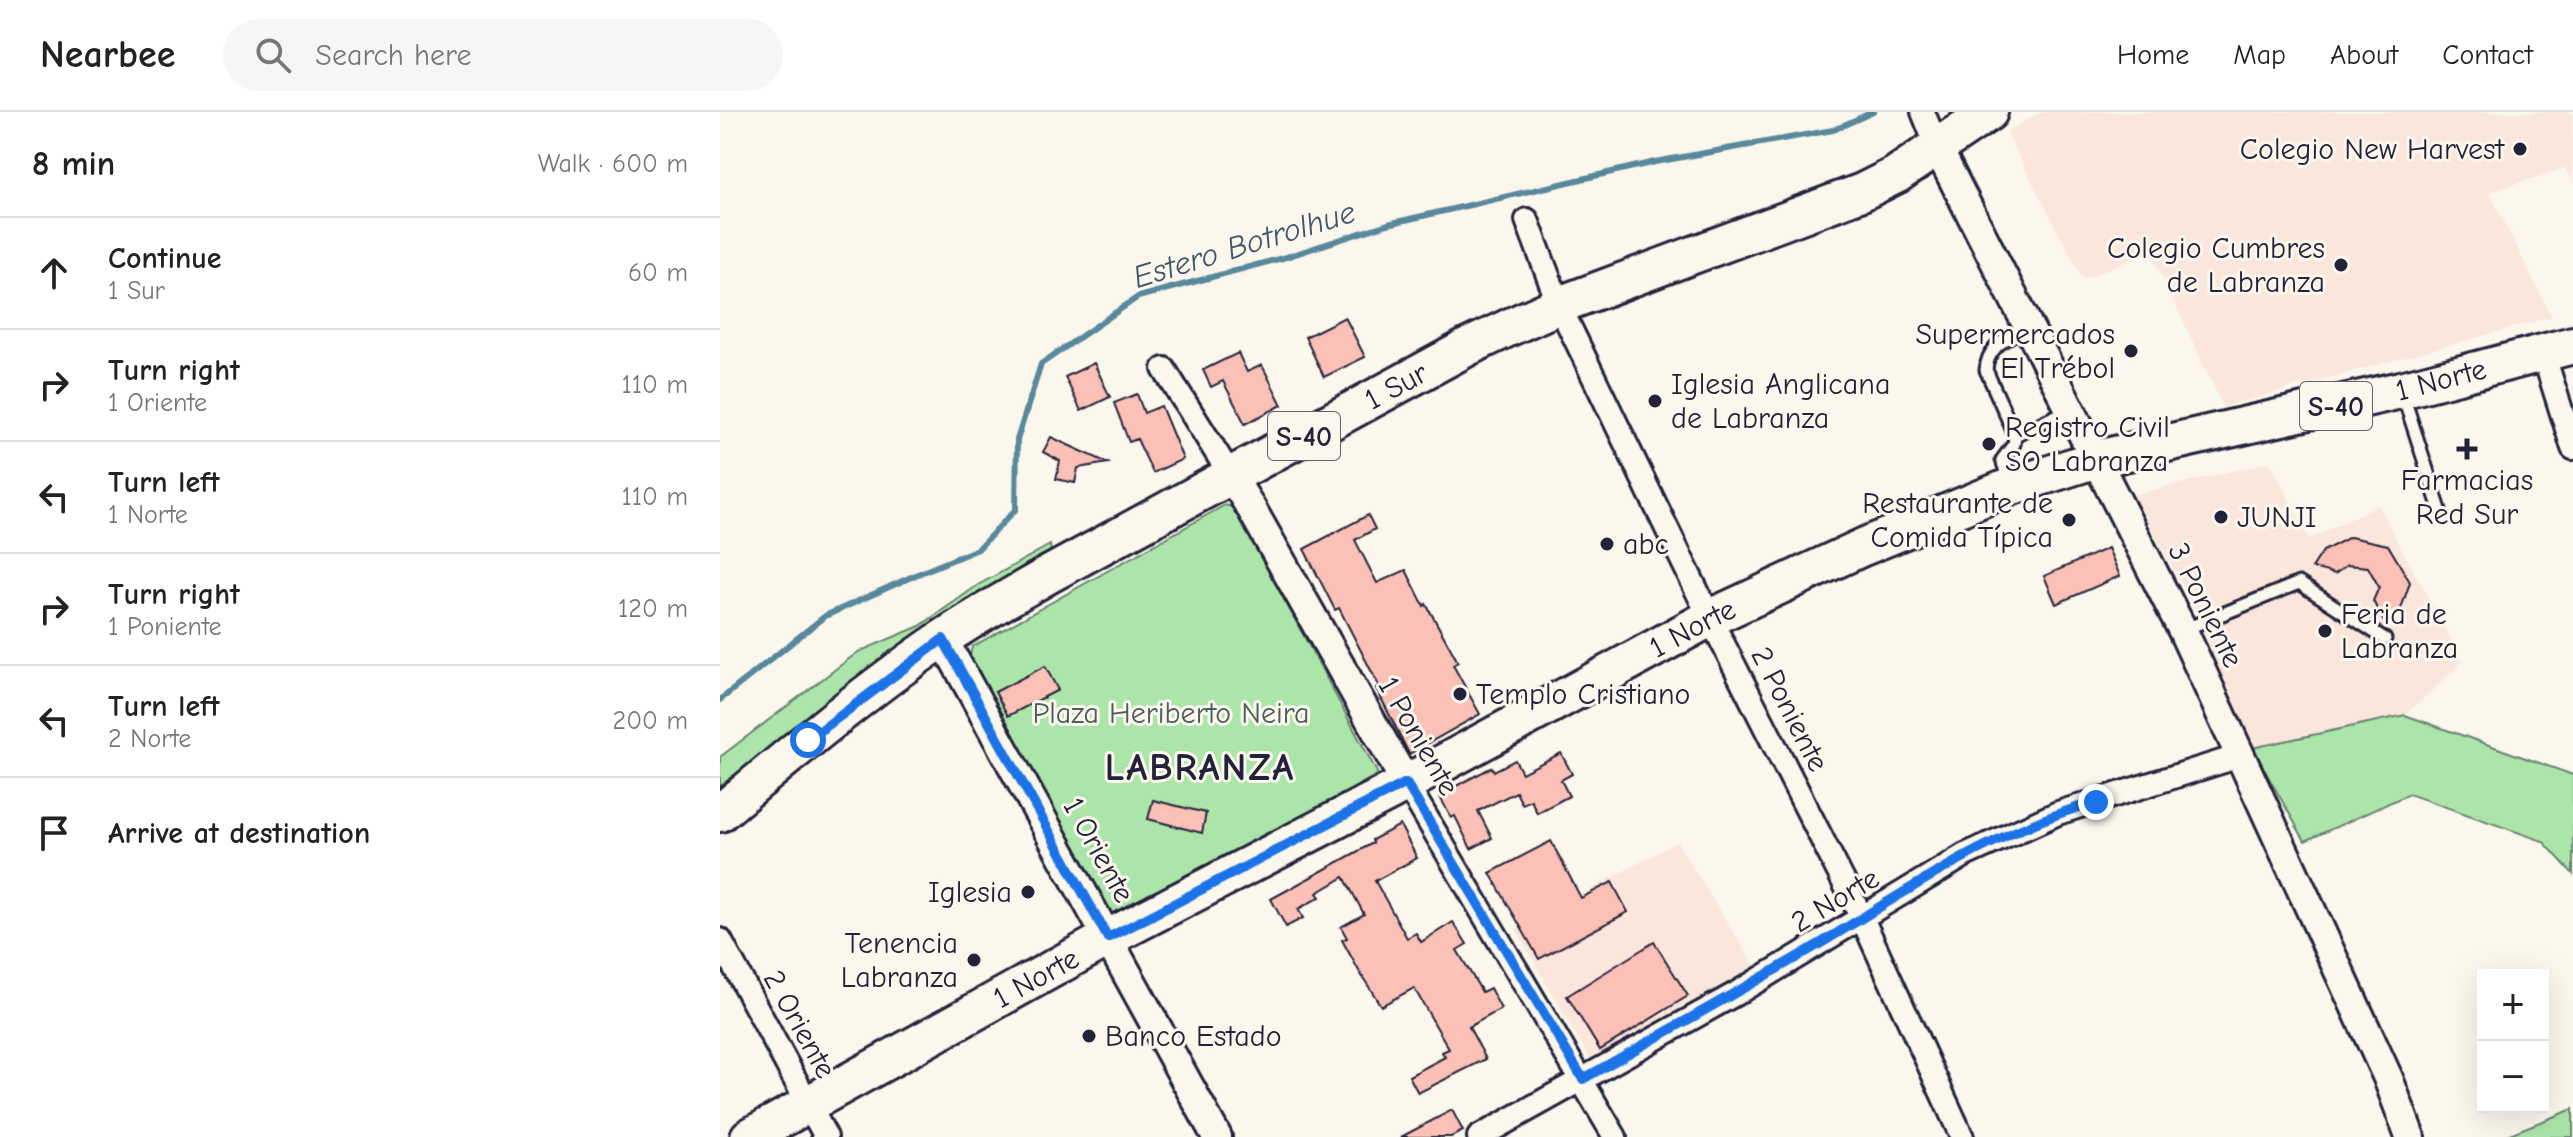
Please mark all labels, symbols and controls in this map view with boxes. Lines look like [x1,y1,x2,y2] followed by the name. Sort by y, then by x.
[223,19,783,91] search box
[40,33,175,77] text: Nearbee
[251,33,295,77] icon: search
[315,38,471,73] text: Search here
[2117,39,2189,71] text: Home
[2233,39,2286,71] text: Map
[2330,39,2398,71] text: About
[2442,39,2533,71] text: Contact
[2240,132,2505,167] place label: Colegio New Harvest
[2511,140,2529,158] marker: Colegio New Harvest
[32,144,115,184] text: 8 min
[538,149,688,179] text: Walk · 600 m
[1129,193,1360,296] water label: Estero Botrolhue
[2107,231,2325,300] place label: Colegio Cumbres de Labranza
[108,241,222,276] text: Continue
[32,251,76,295] icon: ahead
[2332,256,2350,274] marker: Colegio Cumbres de Labranza
[628,258,688,288] text: 60 m
[108,276,165,306] text: 1 Sur
[1915,317,2115,386] place label: Supermercados El Trébol
[2122,342,2140,360] marker: Supermercados El Trébol
[2392,351,2490,409] street label: 1 Norte
[108,353,240,388] text: Turn right
[1359,355,1434,418] street label: 1 Sur
[32,363,76,407] icon: right
[1671,367,1890,436] place label: Iglesia Anglicana de Labranza
[621,370,688,400] text: 110 m
[2300,382,2372,430] road number: S-40
[108,388,207,418] text: 1 Oriente
[1646,392,1664,410] marker: Iglesia Anglicana de Labranza
[2005,410,2170,479] place label: Registro Civil SO Labranza
[1268,412,1340,460] road number: S-40
[1980,435,1998,453] marker: Registro Civil SO Labranza
[2458,440,2476,458] marker: Farmacias Red Sur
[2401,463,2533,532] place label: Farmacias Red Sur
[108,465,220,500] text: Turn left
[32,475,76,519] icon: left
[621,482,688,512] text: 110 m
[1862,486,2053,555] place label: Restaurante de Comida Típica
[108,500,188,530] text: 1 Norte
[2237,500,2317,535] place label: JUNJI
[2212,508,2230,526] marker: JUNJI
[2060,511,2078,529] marker: Restaurante de Comida Típica
[1623,527,1669,562] place label: abc
[1598,535,1616,553] marker: abc
[2160,537,2251,673] street label: 3 Poniente
[108,577,240,612] text: Turn right
[32,587,76,631] icon: right
[1644,592,1741,666] street label: 1 Norte
[618,594,688,624] text: 120 m
[2341,597,2458,666] place label: Feria de Labranza
[108,612,222,642] text: 1 Poniente
[2316,622,2334,640] marker: Feria de Labranza
[1743,641,1836,777] street label: 2 Poniente
[1371,671,1466,802] street label: 1 Poniente
[1476,677,1690,712] place label: Templo Cristiano
[1451,685,1469,703] marker: Templo Cristiano
[108,689,220,724] text: Turn left
[1032,696,1310,731] park label: Plaza Heriberto Neira
[32,699,76,743] icon: left
[613,706,688,736] text: 200 m
[790,722,826,758] route start
[108,724,191,754] text: 2 Norte
[1105,746,1295,790] district label: LABRANZA
[2078,784,2114,820] route end
[1056,792,1142,909] street label: 1 Oriente
[32,811,76,855] icon: arrive
[108,816,370,851] text: Arrive at destination
[1785,861,1885,940] street label: 2 Norte
[928,875,1012,910] place label: Iglesia
[1019,883,1037,901] marker: Iglesia
[841,926,958,995] place label: Tenencia Labranza
[987,941,1085,1016] street label: 1 Norte
[965,951,983,969] marker: Tenencia Labranza
[756,964,843,1084] street label: 2 Oriente
[2477,969,2549,1113] map controls
[2477,969,2549,1041] button: +
[1105,1019,1282,1054] place label: Banco Estado
[1080,1027,1098,1045] marker: Banco Estado
[2477,1041,2549,1113] button: −

